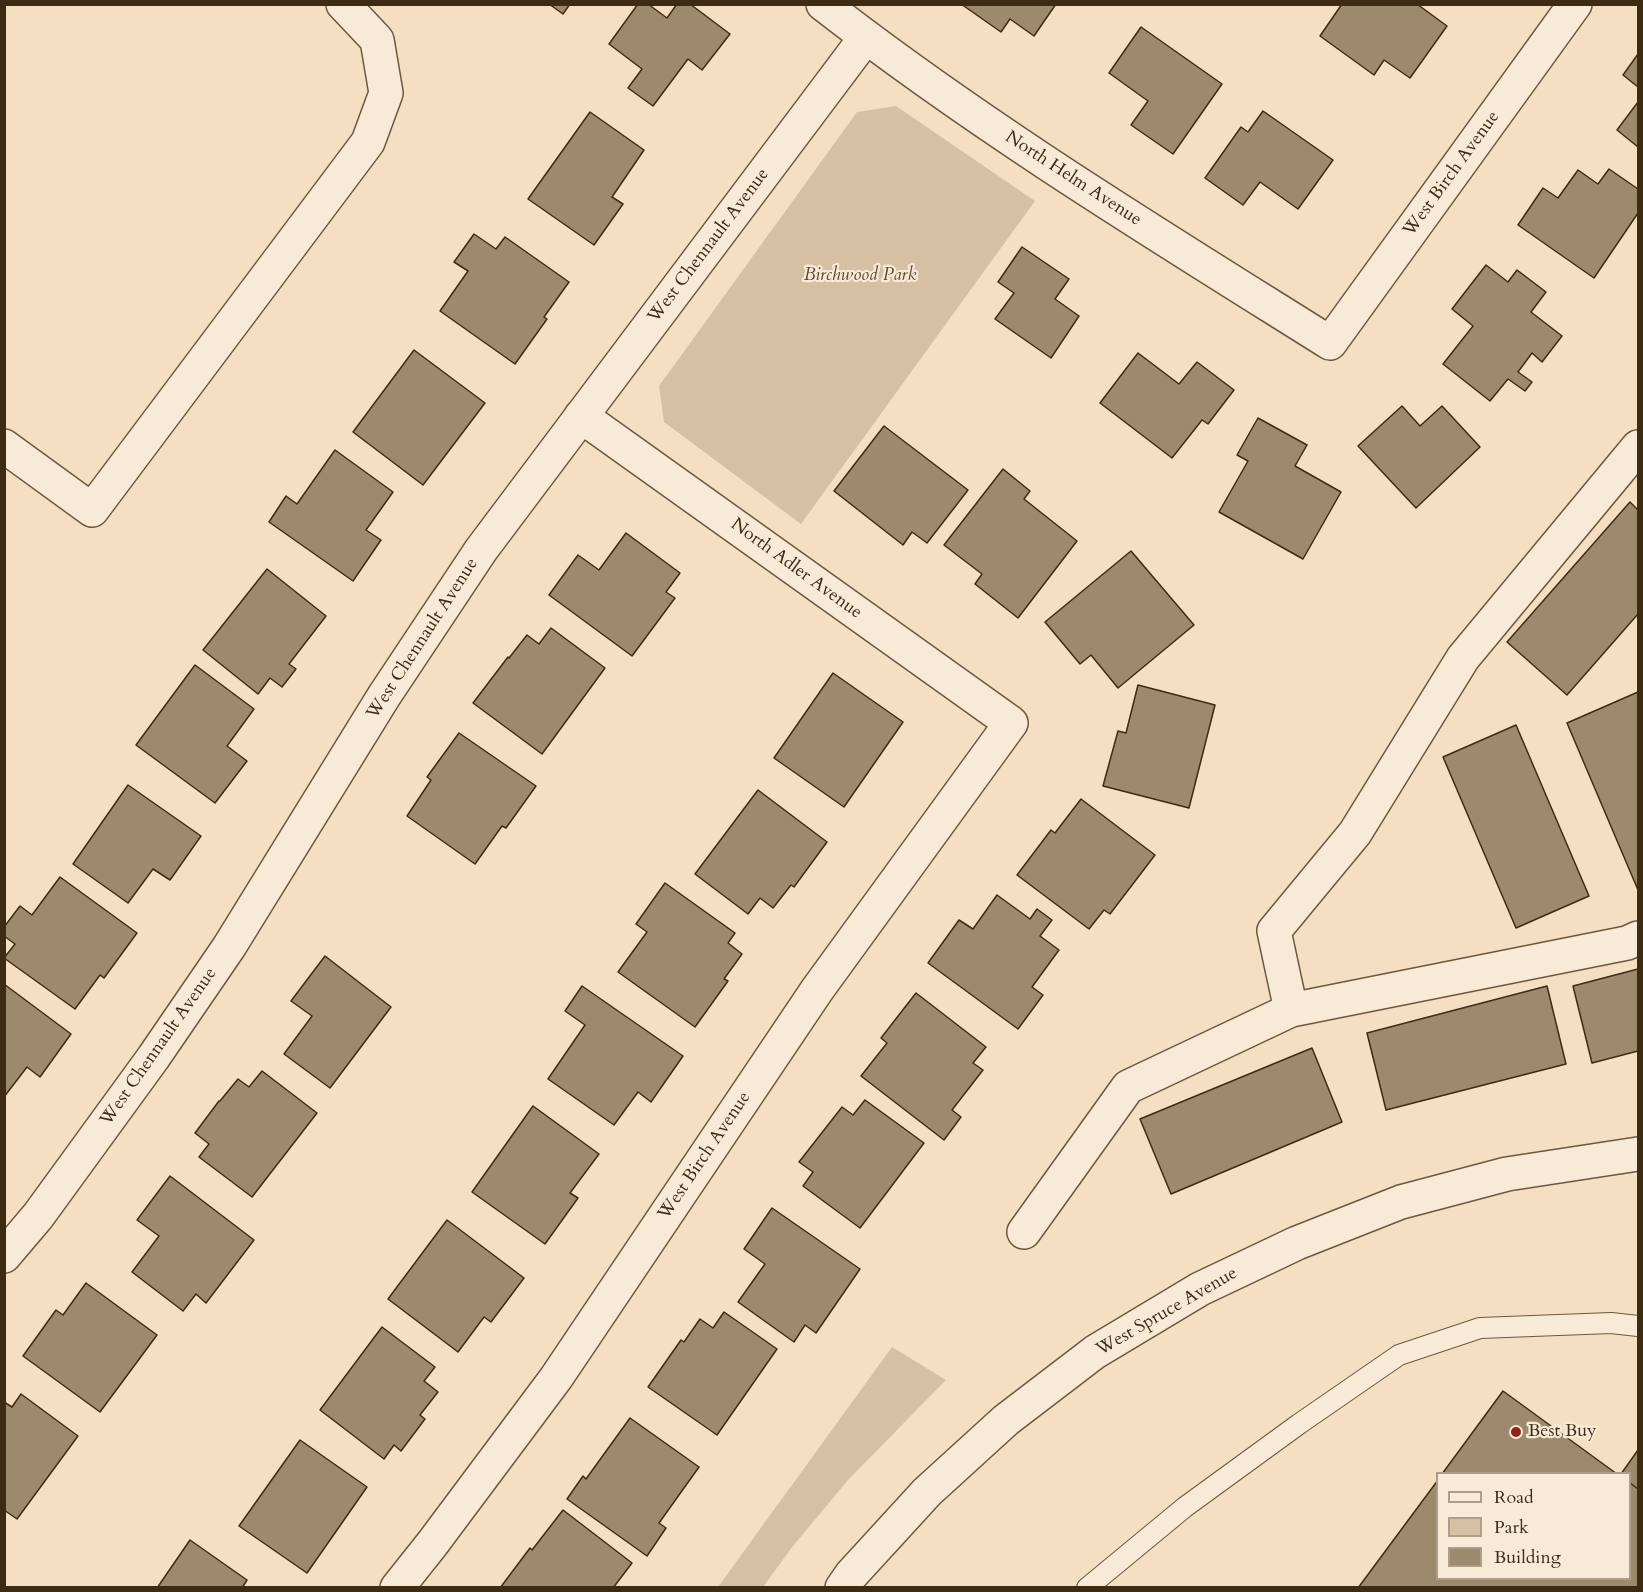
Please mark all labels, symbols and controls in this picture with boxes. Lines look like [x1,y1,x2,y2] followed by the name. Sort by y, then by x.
[1399,107,1505,241] street label: West Birch Avenue
[1001,127,1145,231] street label: North Helm Avenue
[644,164,774,328] street label: West Chennault Avenue
[804,265,916,287] park label: Birchwood Park
[726,514,866,624] street label: North Adler Avenue
[363,554,483,724] street label: West Chennault Avenue
[96,964,222,1130] street label: West Chennault Avenue
[654,1088,756,1224] street label: West Birch Avenue
[1093,1263,1241,1361] street label: West Spruce Avenue
[1528,1421,1597,1443] place label: Best Buy
[1509,1425,1523,1439] marker: Best Buy
[1436,1472,1631,1580] legend
[1494,1485,1534,1510] text: Road
[1494,1515,1529,1540] text: Park
[1494,1545,1561,1570] text: Building

